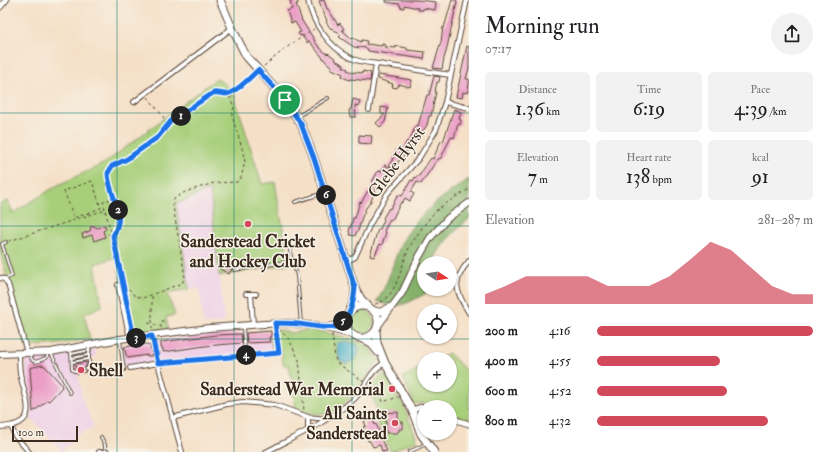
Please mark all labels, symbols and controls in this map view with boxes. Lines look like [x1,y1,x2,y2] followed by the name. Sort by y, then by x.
[485,12,600,40] text: Morning run
[771,13,813,55] button: share
[485,41,511,57] text: 07:17
[268,83,302,117] pin
[518,83,557,96] text: Distance
[637,83,661,96] text: Time
[750,83,770,96] text: Pace
[274,89,296,111] icon: arrive
[515,96,544,121] text: 1.36
[633,96,665,121] text: 6:19
[734,96,768,121] text: 4:39
[544,105,560,118] text: km
[768,105,787,118] text: /km
[171,106,191,126] pin: 1
[179,109,183,122] text: 1
[363,122,431,203] street label: Glebe Hyrst
[517,151,559,164] text: Elevation
[627,151,671,164] text: Heart rate
[752,151,769,164] text: kcal
[528,164,537,189] text: 7
[626,164,650,189] text: 138
[752,164,769,189] text: 91
[537,173,548,186] text: m
[650,173,672,186] text: bpm
[316,185,336,205] pin: 6
[323,188,329,201] text: 6
[108,200,128,220] pin: 2
[115,203,121,216] text: 2
[485,212,535,228] text: Elevation
[758,212,813,228] text: 281–287 m
[243,219,253,229] marker: Sanderstead Cricket and Hockey Club
[181,231,316,273] place label: Sanderstead Cricket and Hockey Club
[417,256,457,296] north arrow
[417,256,457,440] map controls
[417,304,457,344] button: locate
[333,311,353,331] pin: 5
[341,314,345,327] text: 5
[485,323,518,339] text: 200 m
[549,323,570,339] text: 4:16
[126,328,146,348] pin: 3
[134,331,138,344] text: 3
[236,345,256,365] pin: 4
[243,348,249,361] text: 4
[417,352,457,392] button: +
[485,353,518,369] text: 400 m
[549,353,571,369] text: 4:55
[89,360,124,381] place label: Shell
[76,365,86,375] marker: Shell
[200,379,385,400] place label: Sanderstead War Memorial
[485,383,518,399] text: 600 m
[549,383,571,399] text: 4:52
[387,384,397,394] marker: Sanderstead War Memorial
[417,400,457,440] button: −
[306,403,388,444] place label: All Saints Sanderstead
[485,413,517,429] text: 800 m
[549,413,571,429] text: 4:32
[390,418,400,428] marker: All Saints Sanderstead
[12,424,78,443] scale bar
[18,426,44,439] text: 100 m

